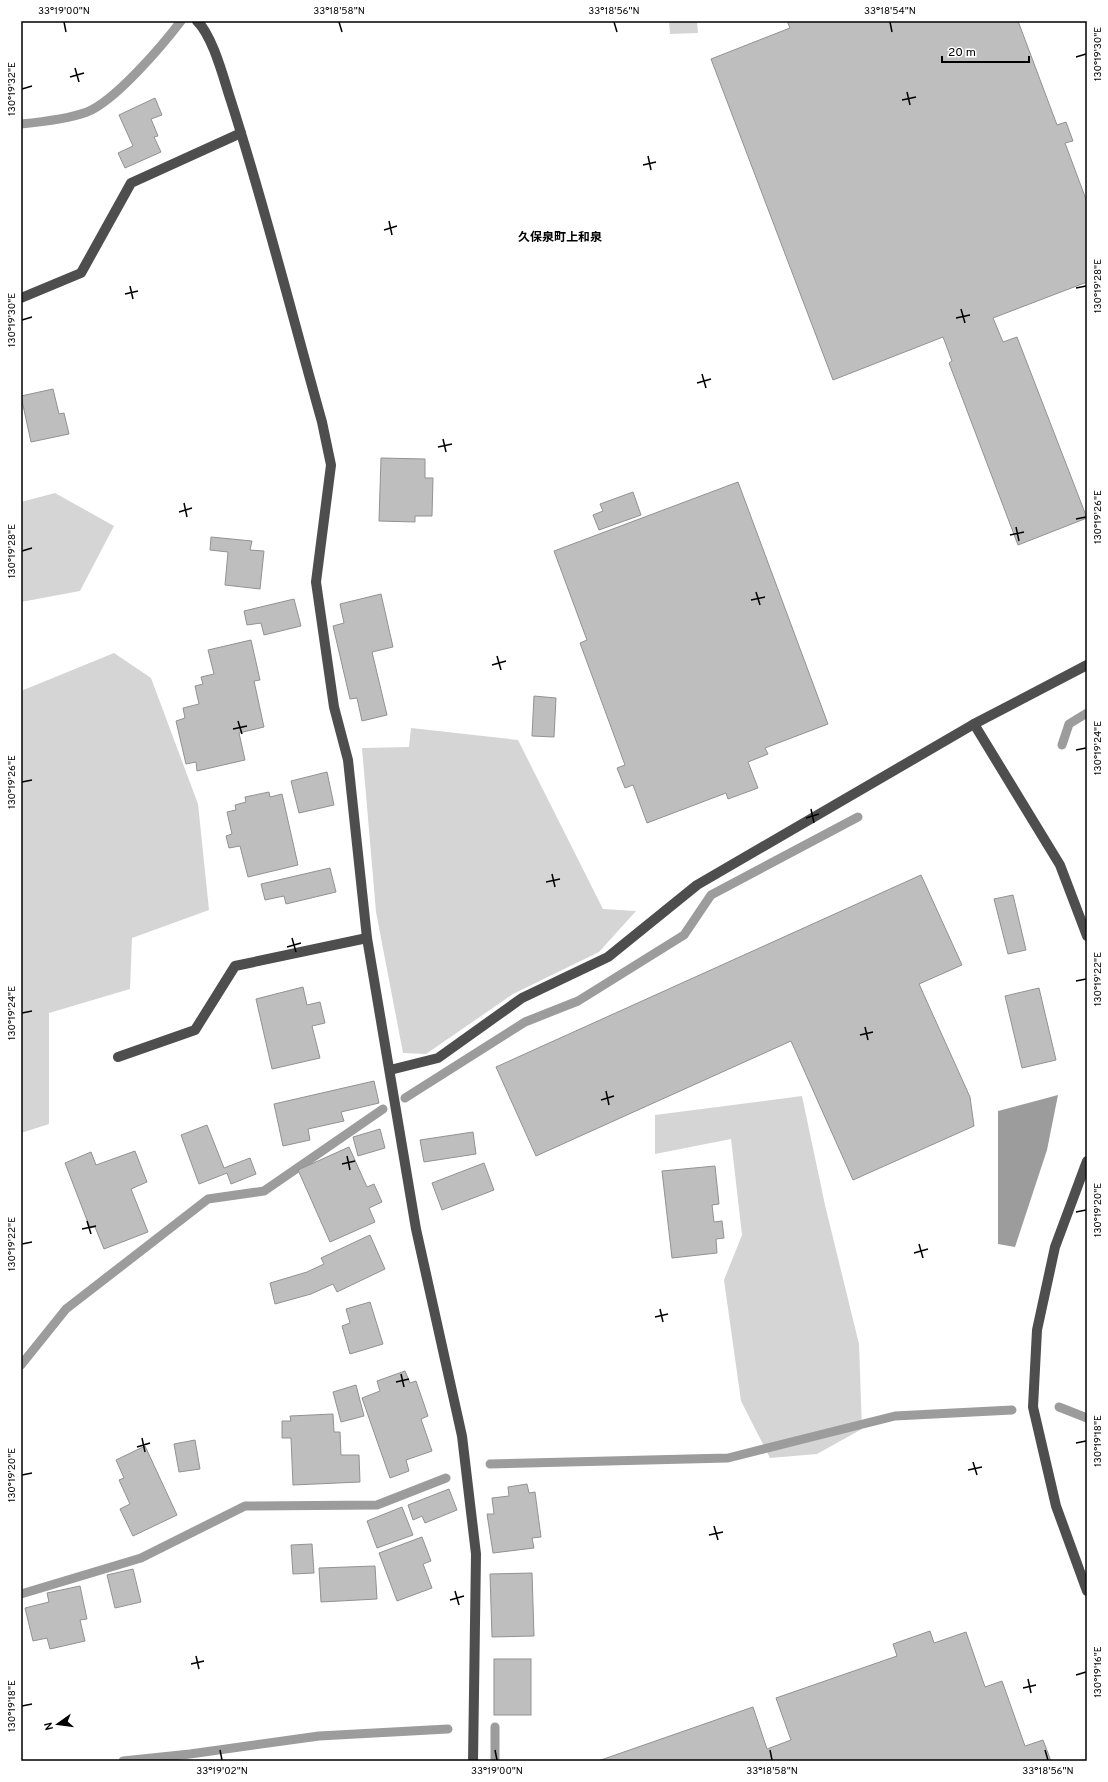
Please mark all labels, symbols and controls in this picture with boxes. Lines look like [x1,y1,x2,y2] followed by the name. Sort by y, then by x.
[38,5,90,18] text: 33°19'00"N
[313,5,365,18] text: 33°18'58"N
[588,5,640,18] text: 33°18'56"N
[864,5,916,18] text: 33°18'54"N
[1092,27,1105,81] text: 130°19'30"E
[942,38,1029,64] scale bar
[948,45,976,61] text: 20 m
[6,62,19,116] text: 130°19'32"E
[518,230,602,246] district label: 久保泉町上和泉
[1092,259,1105,313] text: 130°19'28"E
[6,293,19,347] text: 130°19'30"E
[1092,490,1105,544] text: 130°19'26"E
[6,524,19,578] text: 130°19'28"E
[1092,721,1105,775] text: 130°19'24"E
[6,755,19,809] text: 130°19'26"E
[1092,952,1105,1006] text: 130°19'22"E
[6,986,19,1040] text: 130°19'24"E
[1092,1183,1105,1237] text: 130°19'20"E
[6,1217,19,1271] text: 130°19'22"E
[1092,1415,1105,1467] text: 130°19'18"E
[6,1448,19,1502] text: 130°19'20"E
[1092,1646,1105,1698] text: 130°19'16"E
[6,1680,19,1732] text: 130°19'18"E
[38,1704,78,1744] north arrow
[42,1721,57,1732] text: N
[196,1765,248,1778] text: 33°19'02"N
[471,1765,523,1778] text: 33°19'00"N
[746,1765,798,1778] text: 33°18'58"N
[1022,1765,1074,1778] text: 33°18'56"N

